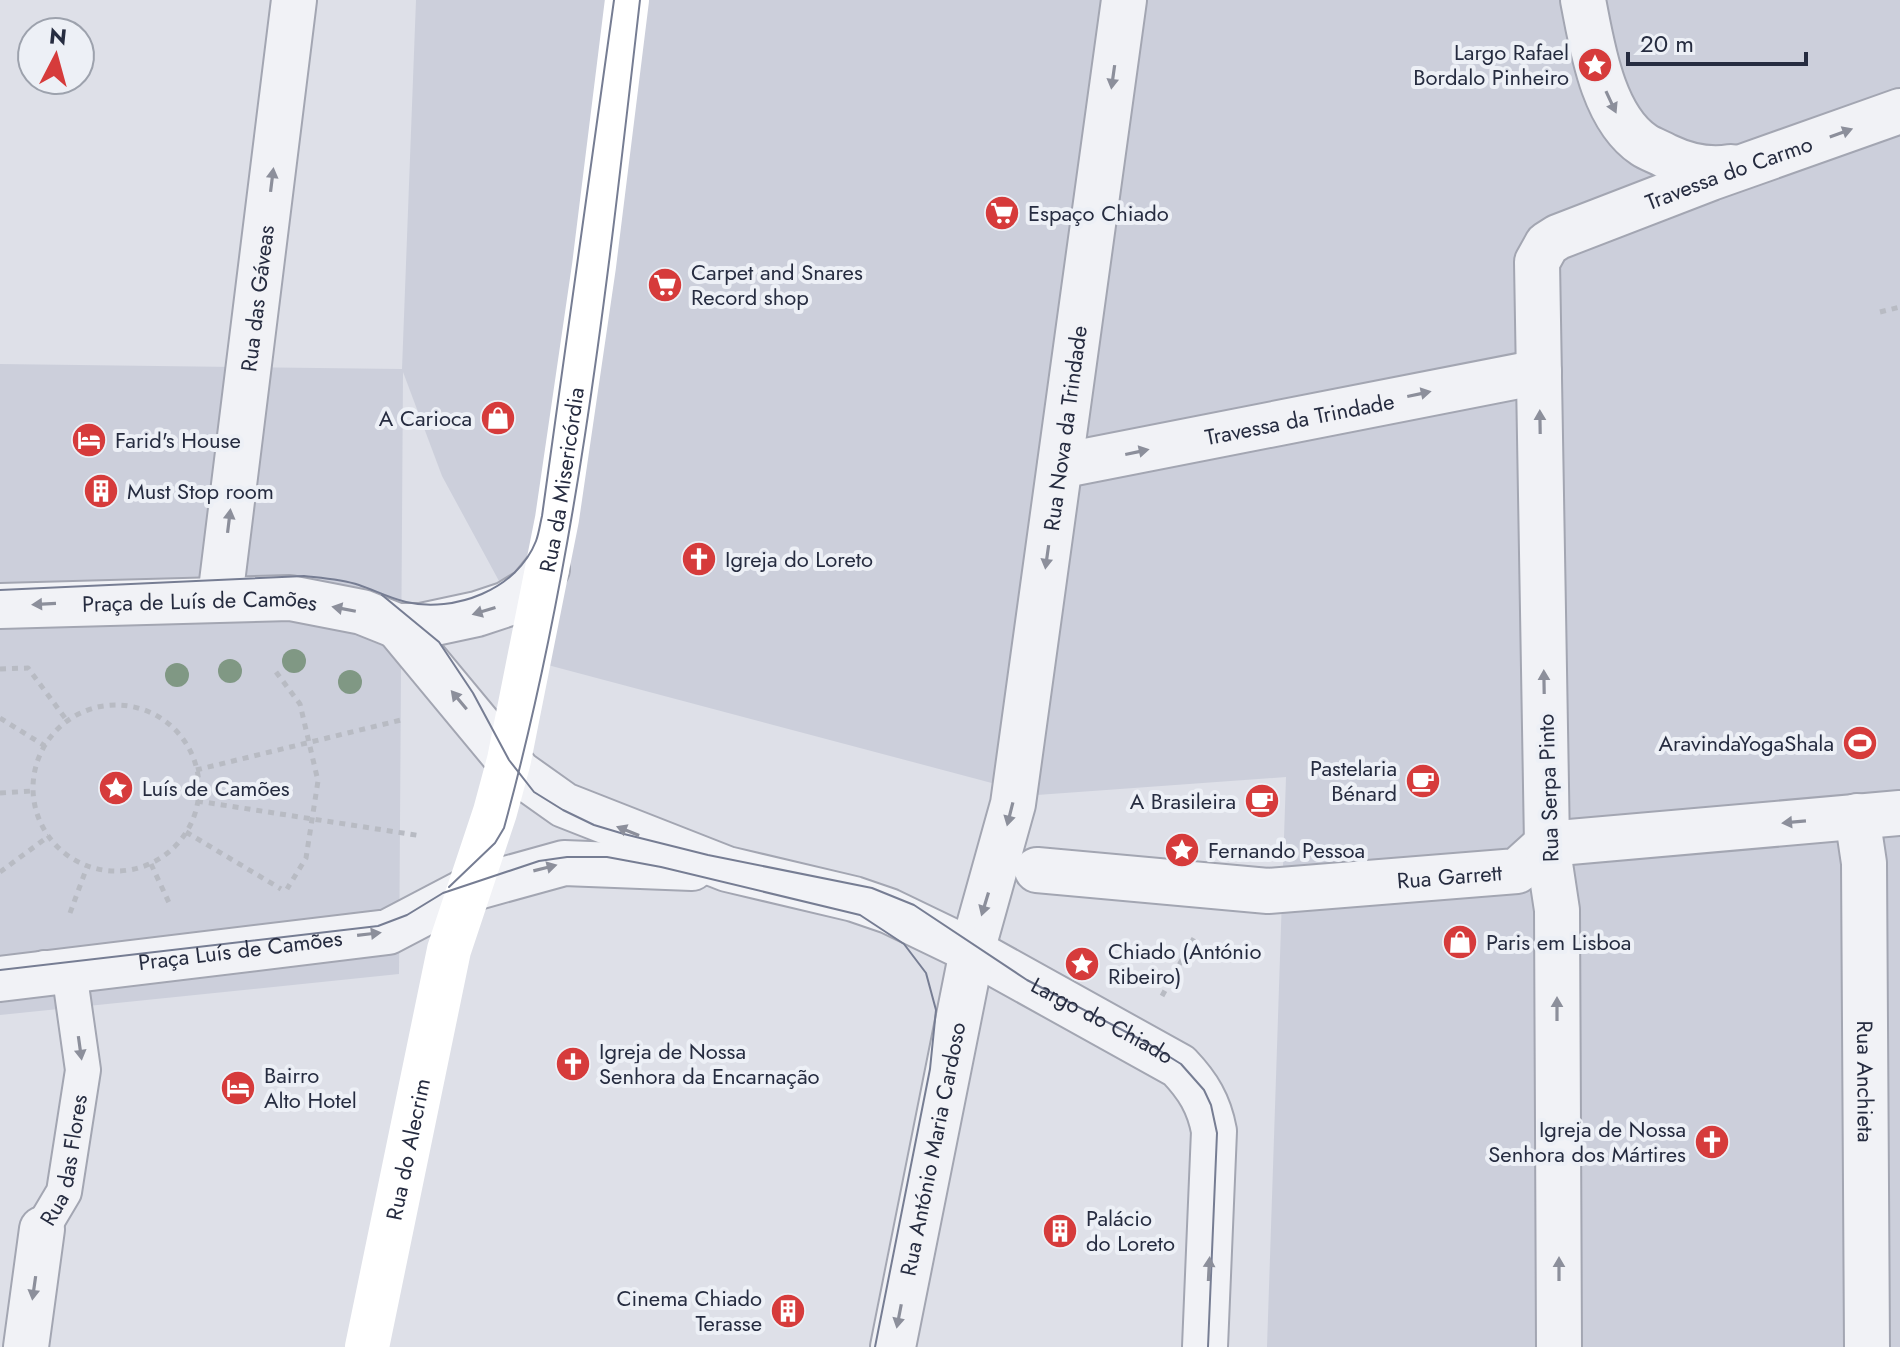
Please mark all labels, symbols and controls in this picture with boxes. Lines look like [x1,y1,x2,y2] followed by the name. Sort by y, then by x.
[16,16,96,96] north arrow
[1628,16,1806,66] scale bar
[48,19,68,53] text: N
[1640,26,1694,61] text: 20 m
[1413,36,1569,93] place label: Largo Rafael Bordalo Pinheiro
[1576,46,1614,84] place icon: Largo Rafael Bordalo Pinheiro
[1106,65,1119,90] one-way arrow
[1604,90,1618,113] one-way arrow
[1829,126,1853,138] one-way arrow
[1641,127,1817,218] street label: Travessa do Carmo
[265,167,278,192] one-way arrow
[983,194,1021,232] supermarket icon: Espaço Chiado
[1028,197,1169,229] place label: Espaço Chiado
[232,223,282,373] street label: Rua das Gáveas
[691,256,863,313] place label: Carpet and Snares Record shop
[646,266,684,304] supermarket icon: Carpet and Snares Record shop
[1035,324,1095,533] street label: Rua Nova da Trindade
[531,385,592,575] street label: Rua da Misericórdia
[1202,385,1397,453] street label: Travessa da Trindade
[1407,387,1432,400] one-way arrow
[479,399,517,437] shop icon: A Carioca
[379,402,472,434] place label: A Carioca
[1534,409,1546,434] one-way arrow
[70,421,108,459] hotel icon: Farid's House
[115,424,241,456] place label: Farid's House
[1125,445,1150,458] one-way arrow
[82,472,120,510] building icon: Must Stop room
[127,475,274,507] place label: Must Stop room
[223,508,236,533] one-way arrow
[680,540,718,578] church icon: Igreja do Loreto
[725,543,873,575] place label: Igreja do Loreto
[1041,545,1054,570] one-way arrow
[82,581,320,620] street label: Praça de Luís de Camões
[31,598,56,611] one-way arrow
[331,602,356,615] one-way arrow
[472,605,496,618] one-way arrow
[1538,669,1551,694] one-way arrow
[451,690,468,710] one-way arrow
[1529,713,1567,863] street label: Rua Serpa Pinto
[1841,724,1879,762] sports icon: AravindaYogaShala
[1658,727,1834,759] place label: AravindaYogaShala
[1310,752,1397,809] place label: Pastelaria Bénard
[1404,762,1442,800] cafe icon: Pastelaria Bénard
[97,769,135,807] place icon: Luís de Camões
[142,772,290,804] place label: Luís de Camões
[1243,782,1281,820] cafe icon: A Brasileira
[1130,785,1236,817] place label: A Brasileira
[1003,802,1016,827] one-way arrow
[1781,816,1806,829] one-way arrow
[616,824,640,837] one-way arrow
[1163,831,1201,869] place icon: Fernando Pessoa
[1208,834,1365,866] place label: Fernando Pessoa
[1396,856,1504,897] street label: Rua Garrett
[533,861,558,874] one-way arrow
[978,892,991,916] one-way arrow
[136,922,344,978] street label: Praça Luís de Camões
[1441,923,1479,961] shop icon: Paris em Lisboa
[1486,926,1631,958] place label: Paris em Lisboa
[356,928,381,941] one-way arrow
[1108,935,1262,992] place label: Chiado (António Ribeiro)
[1063,945,1101,983] place icon: Chiado (António Ribeiro)
[1025,969,1180,1072] street label: Largo do Chiado
[1551,996,1563,1021] one-way arrow
[892,1019,973,1279] street label: Rua António Maria Cardoso
[1849,1020,1882,1143] street label: Rua Anchieta
[599,1035,820,1092] place label: Igreja de Nossa Senhora da Encarnação
[74,1036,87,1061] one-way arrow
[554,1045,592,1083] church icon: Igreja de Nossa Senhora da Encarnação
[264,1059,357,1116] place label: Bairro Alto Hotel
[219,1069,257,1107] hotel icon: Bairro Alto Hotel
[378,1075,438,1223] street label: Rua do Alecrim
[32,1092,95,1232] street label: Rua das Flores
[1488,1113,1686,1170] place label: Igreja de Nossa Senhora dos Mártires
[1693,1123,1731,1161] church icon: Igreja de Nossa Senhora dos Mártires
[1086,1202,1175,1259] place label: Palácio do Loreto
[1041,1212,1079,1250] building icon: Palácio do Loreto
[1203,1256,1216,1281] one-way arrow
[1553,1256,1565,1281] one-way arrow
[27,1276,40,1301] one-way arrow
[617,1282,762,1339] place label: Cinema Chiado Terasse
[769,1292,807,1330] building icon: Cinema Chiado Terasse
[892,1304,905,1329] one-way arrow

